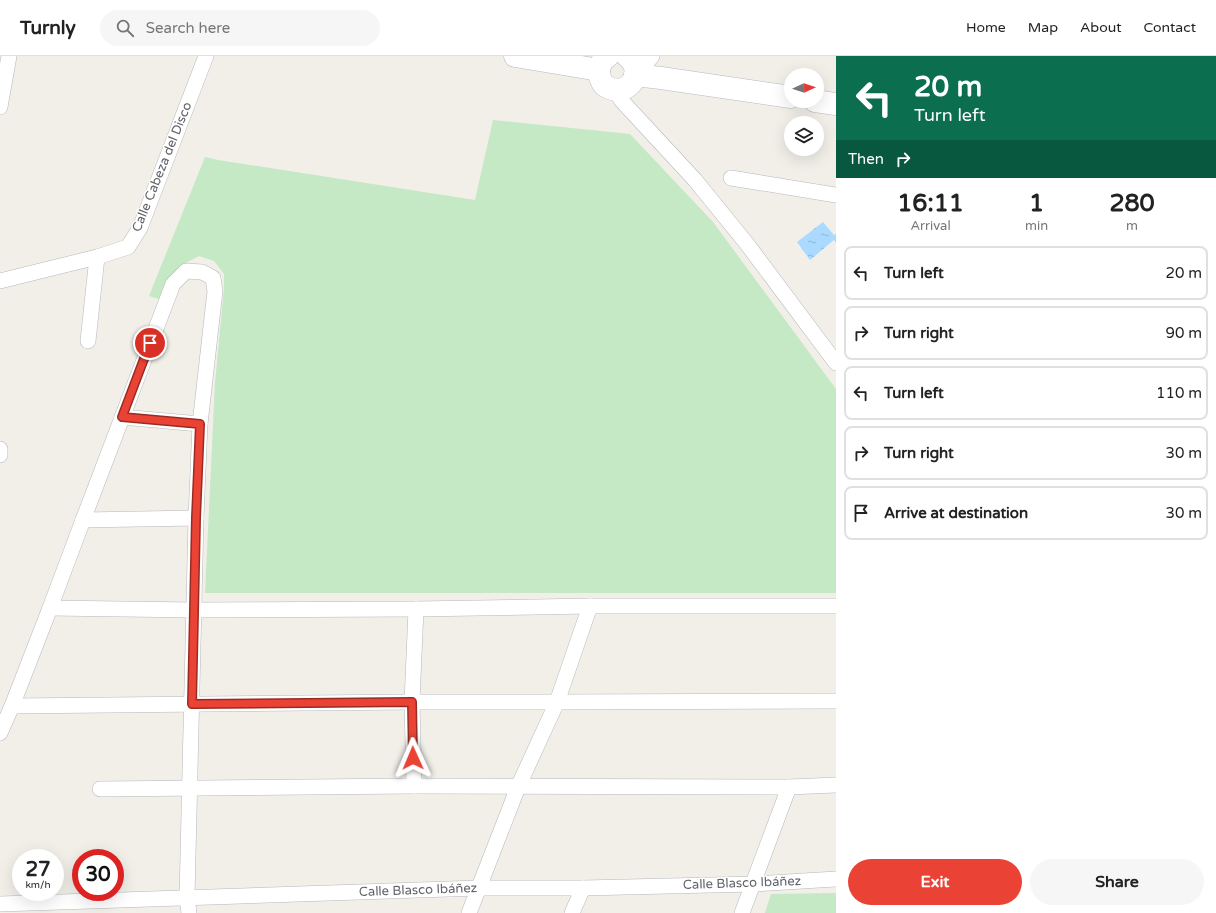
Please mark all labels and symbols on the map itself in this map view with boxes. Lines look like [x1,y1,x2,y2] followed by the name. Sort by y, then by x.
[784,68,824,108] north arrow
[129,100,195,234] street label: Calle Cabeza del Disco
[133,326,167,360] pin
[392,737,434,779] position arrow
[72,849,124,901] speed limit sign: 30
[683,873,801,893] street label: Calle Blasco Ibáñez
[359,880,477,900] street label: Calle Blasco Ibáñez

